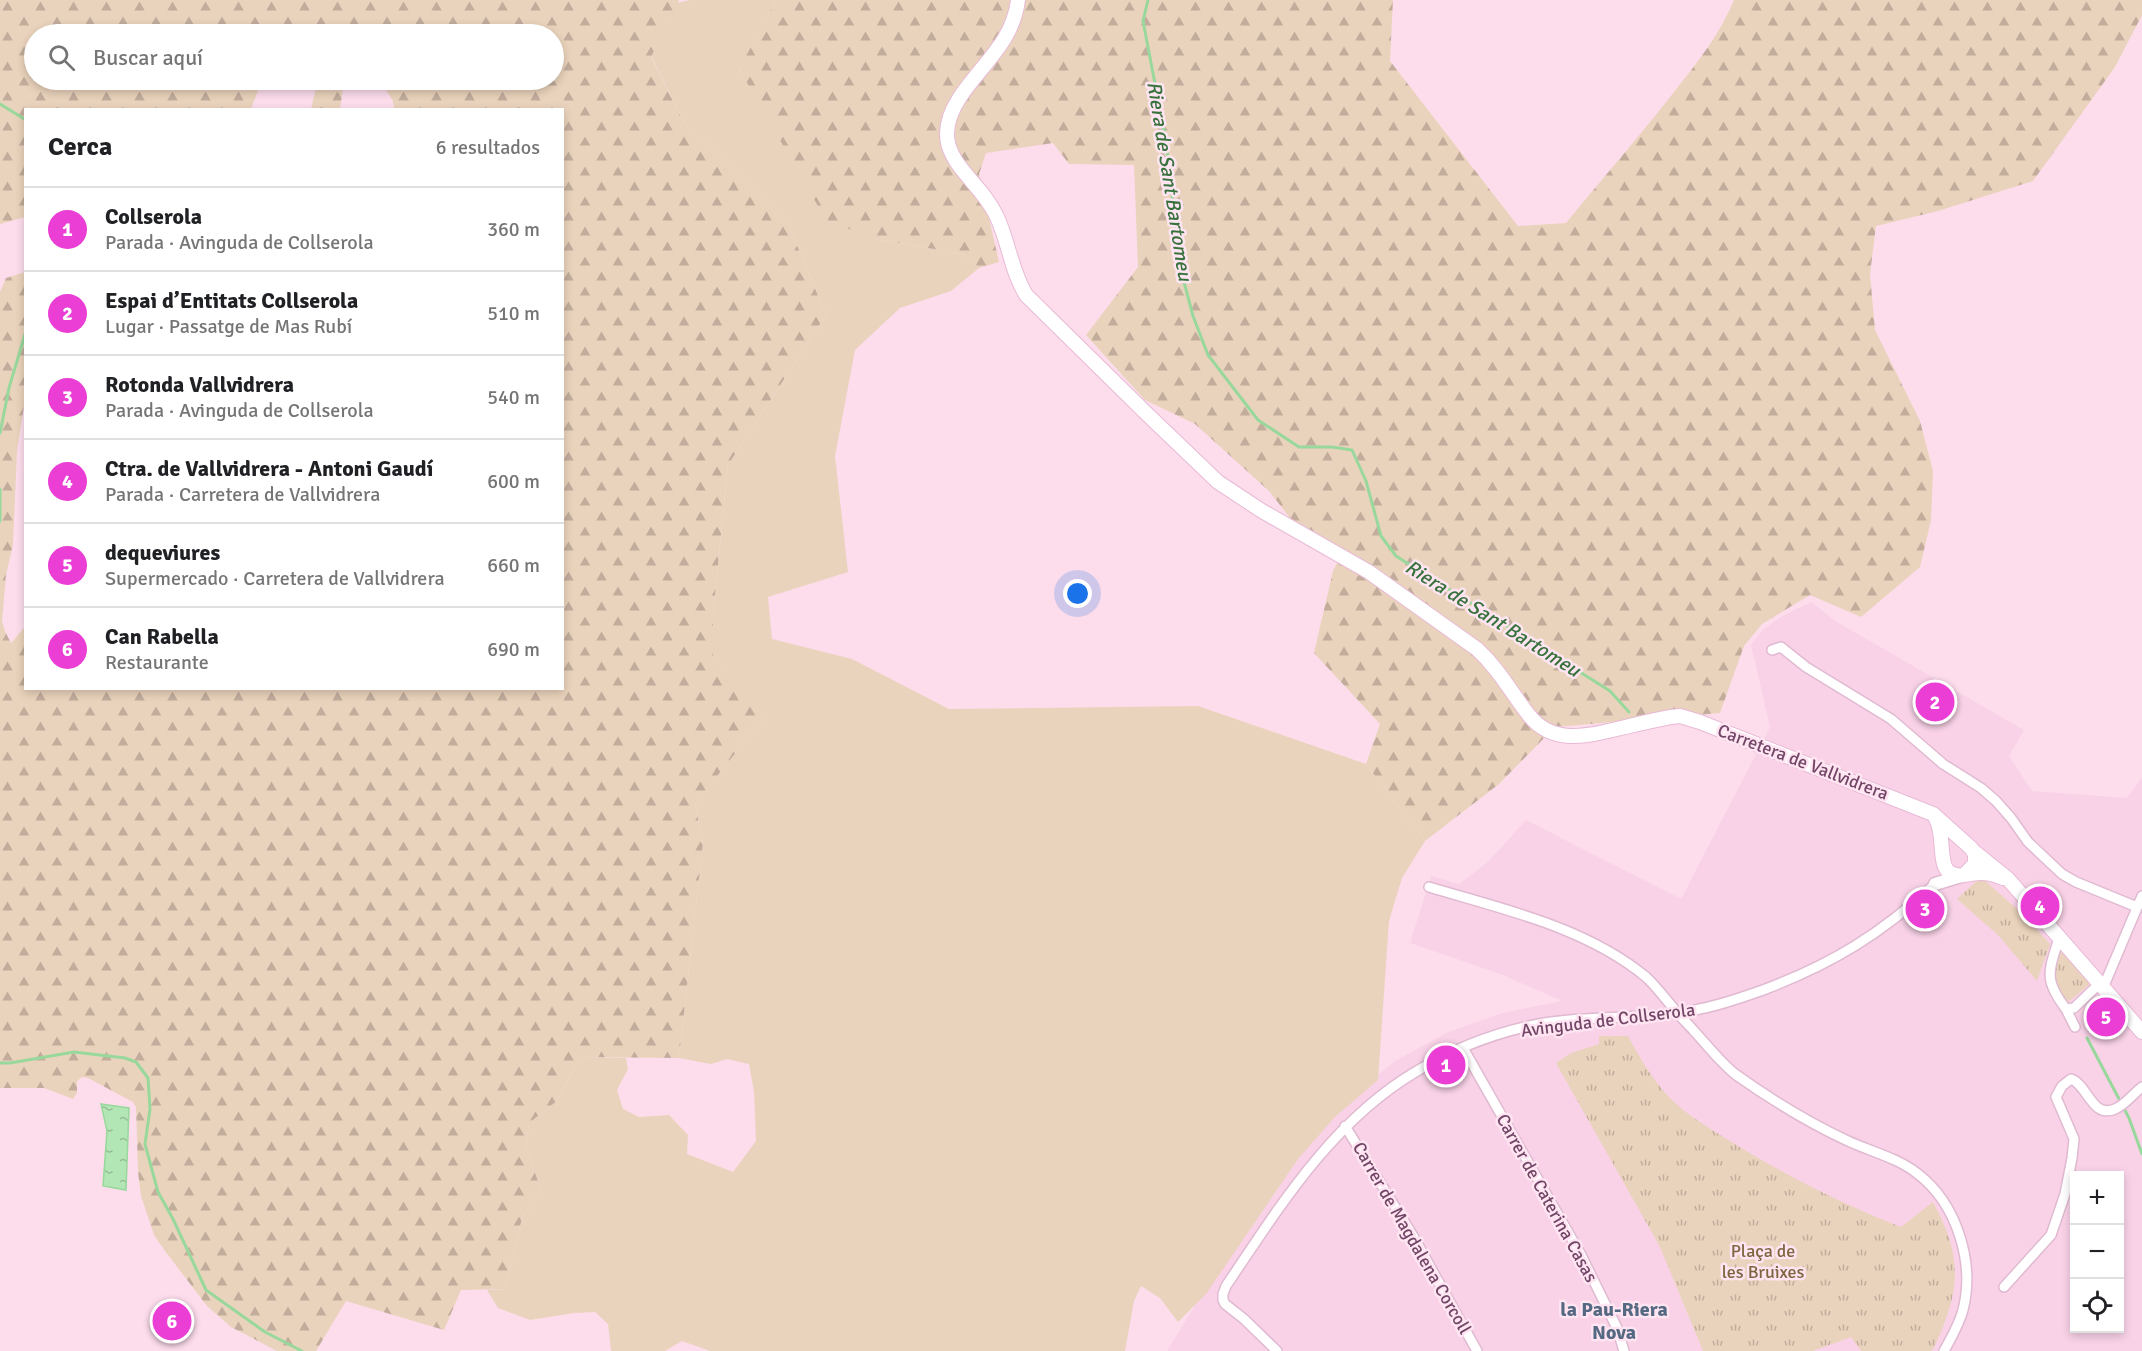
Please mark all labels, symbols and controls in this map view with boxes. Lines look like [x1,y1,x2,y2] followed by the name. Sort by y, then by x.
[24,24,564,90] search box
[45,41,78,74] icon: search
[93,44,203,71] text: Buscar aquí
[1141,79,1198,284] water label: Riera de Sant Bartomeu
[48,131,112,163] text: Cerca
[436,135,540,160] text: 6 resultados
[105,203,202,230] text: Collserola
[62,217,73,242] text: 1
[487,217,540,242] text: 360 m
[105,230,374,255] text: Parada · Avinguda de Collserola
[105,287,358,314] text: Espai d’Entitats Collserola
[62,301,73,326] text: 2
[487,301,540,326] text: 510 m
[105,314,352,339] text: Lugar · Passatge de Mas Rubí
[105,371,294,398] text: Rotonda Vallvidrera
[62,385,73,410] text: 3
[487,385,540,410] text: 540 m
[105,398,374,423] text: Parada · Avinguda de Collserola
[105,455,433,482] text: Ctra. de Vallvidrera - Antoni Gaudí
[62,469,73,494] text: 4
[487,469,540,494] text: 600 m
[105,482,380,507] text: Parada · Carretera de Vallvidrera
[105,539,220,566] text: dequeviures
[62,553,73,578] text: 5
[487,553,540,578] text: 660 m
[1401,554,1586,683] water label: Riera de Sant Bartomeu
[105,566,445,591] text: Supermercado · Carretera de Vallvidrera
[1063,579,1092,608] your location
[105,623,219,650] text: Can Rabella
[62,637,73,662] text: 6
[487,637,540,662] text: 690 m
[105,650,209,675] text: Restaurante
[1916,680,1954,724] pin: 2
[1714,719,1892,805] street label: Carretera de Vallvidrera
[2020,884,2060,928] pin: 4
[1906,886,1944,932] pin: 3
[2086,994,2126,1040] pin: 5
[1520,998,1696,1042] street label: Avinguda de Collserola
[1426,1042,1466,1088] pin: 1
[1492,1110,1603,1286] street label: Carrer de Caterina Casas
[1348,1138,1476,1338] street label: Carrer de Magdalena Corcoll
[2070,1171,2124,1333] map controls
[2070,1171,2124,1225] button: +
[2070,1225,2124,1279] button: −
[1722,1240,1804,1283] park label: Plaça de les Bruixes
[2070,1279,2124,1333] button: locate
[1560,1297,1668,1345] district label: la Pau-Riera Nova
[152,1298,192,1344] pin: 6

